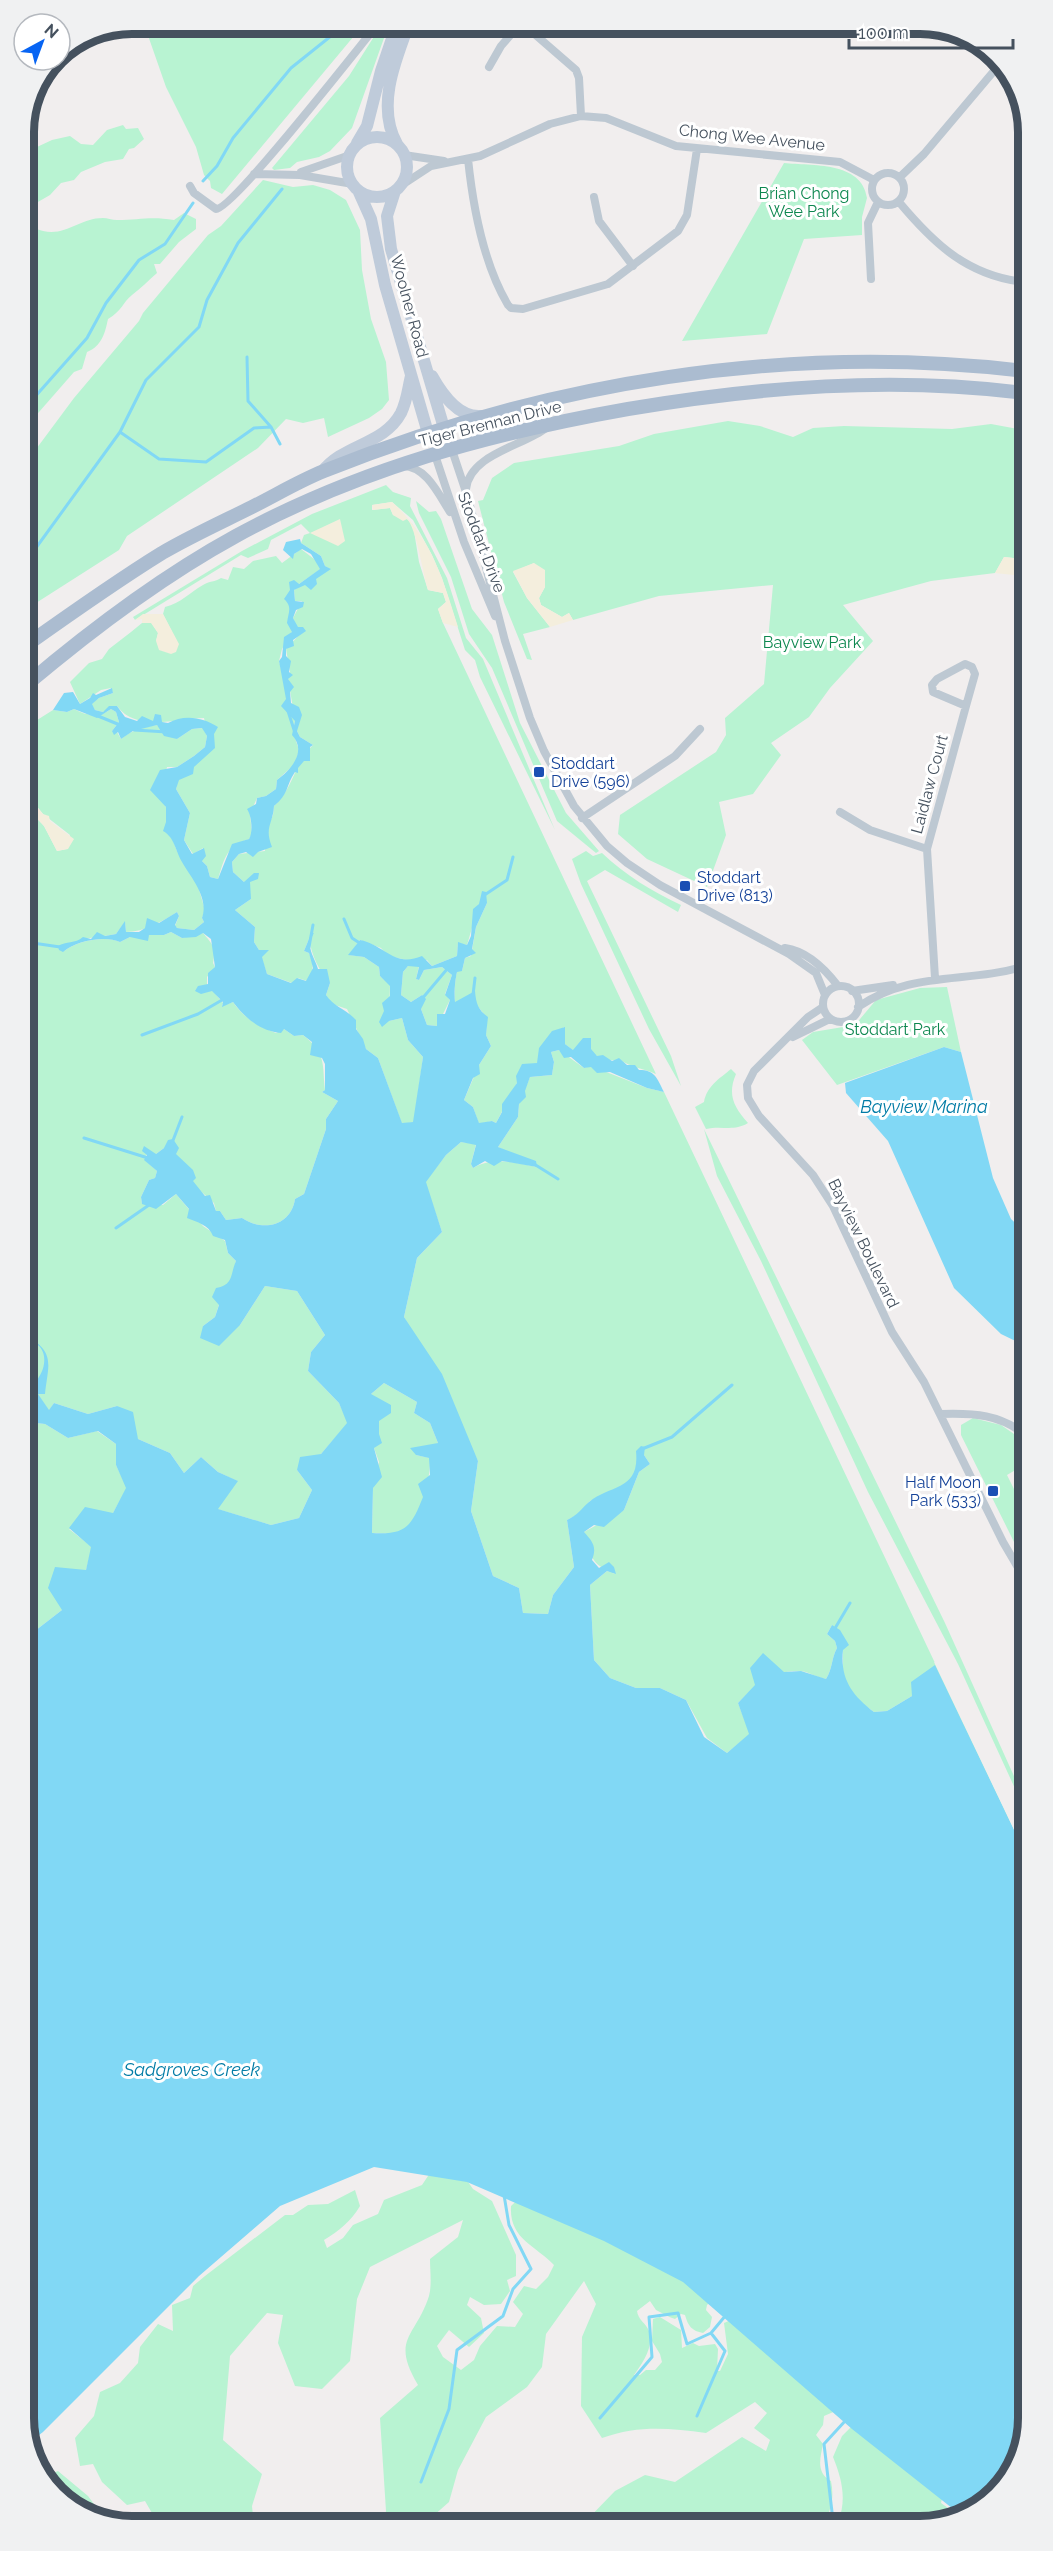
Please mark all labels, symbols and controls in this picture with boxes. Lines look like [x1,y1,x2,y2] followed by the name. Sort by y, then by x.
[12,12,72,72] north arrow
[849,12,1012,50] scale bar
[41,20,62,42] text: N
[858,22,909,43] text: 100 m
[678,120,826,155] street label: Chong Wee Avenue
[759,184,849,221] park label: Brian Chong Wee Park
[387,253,432,360] street label: Woolner Road
[417,397,563,450] street label: Tiger Brennan Drive
[454,489,509,595] street label: Stoddart Drive
[763,633,862,652] park label: Bayview Park
[907,732,952,836] street label: Laidlaw Court
[551,754,630,791] place label: Stoddart Drive (596)
[532,765,546,779] marker: Stoddart Drive (596)
[697,868,773,905] place label: Stoddart Drive (813)
[678,879,692,893] marker: Stoddart Drive (813)
[845,1020,946,1039] park label: Stoddart Park
[860,1096,988,1117] water label: Bayview Marina
[824,1176,903,1311] street label: Bayview Boulevard
[905,1473,981,1510] place label: Half Moon Park (533)
[986,1484,1000,1498] marker: Half Moon Park (533)
[123,2059,261,2080] water label: Sadgroves Creek

